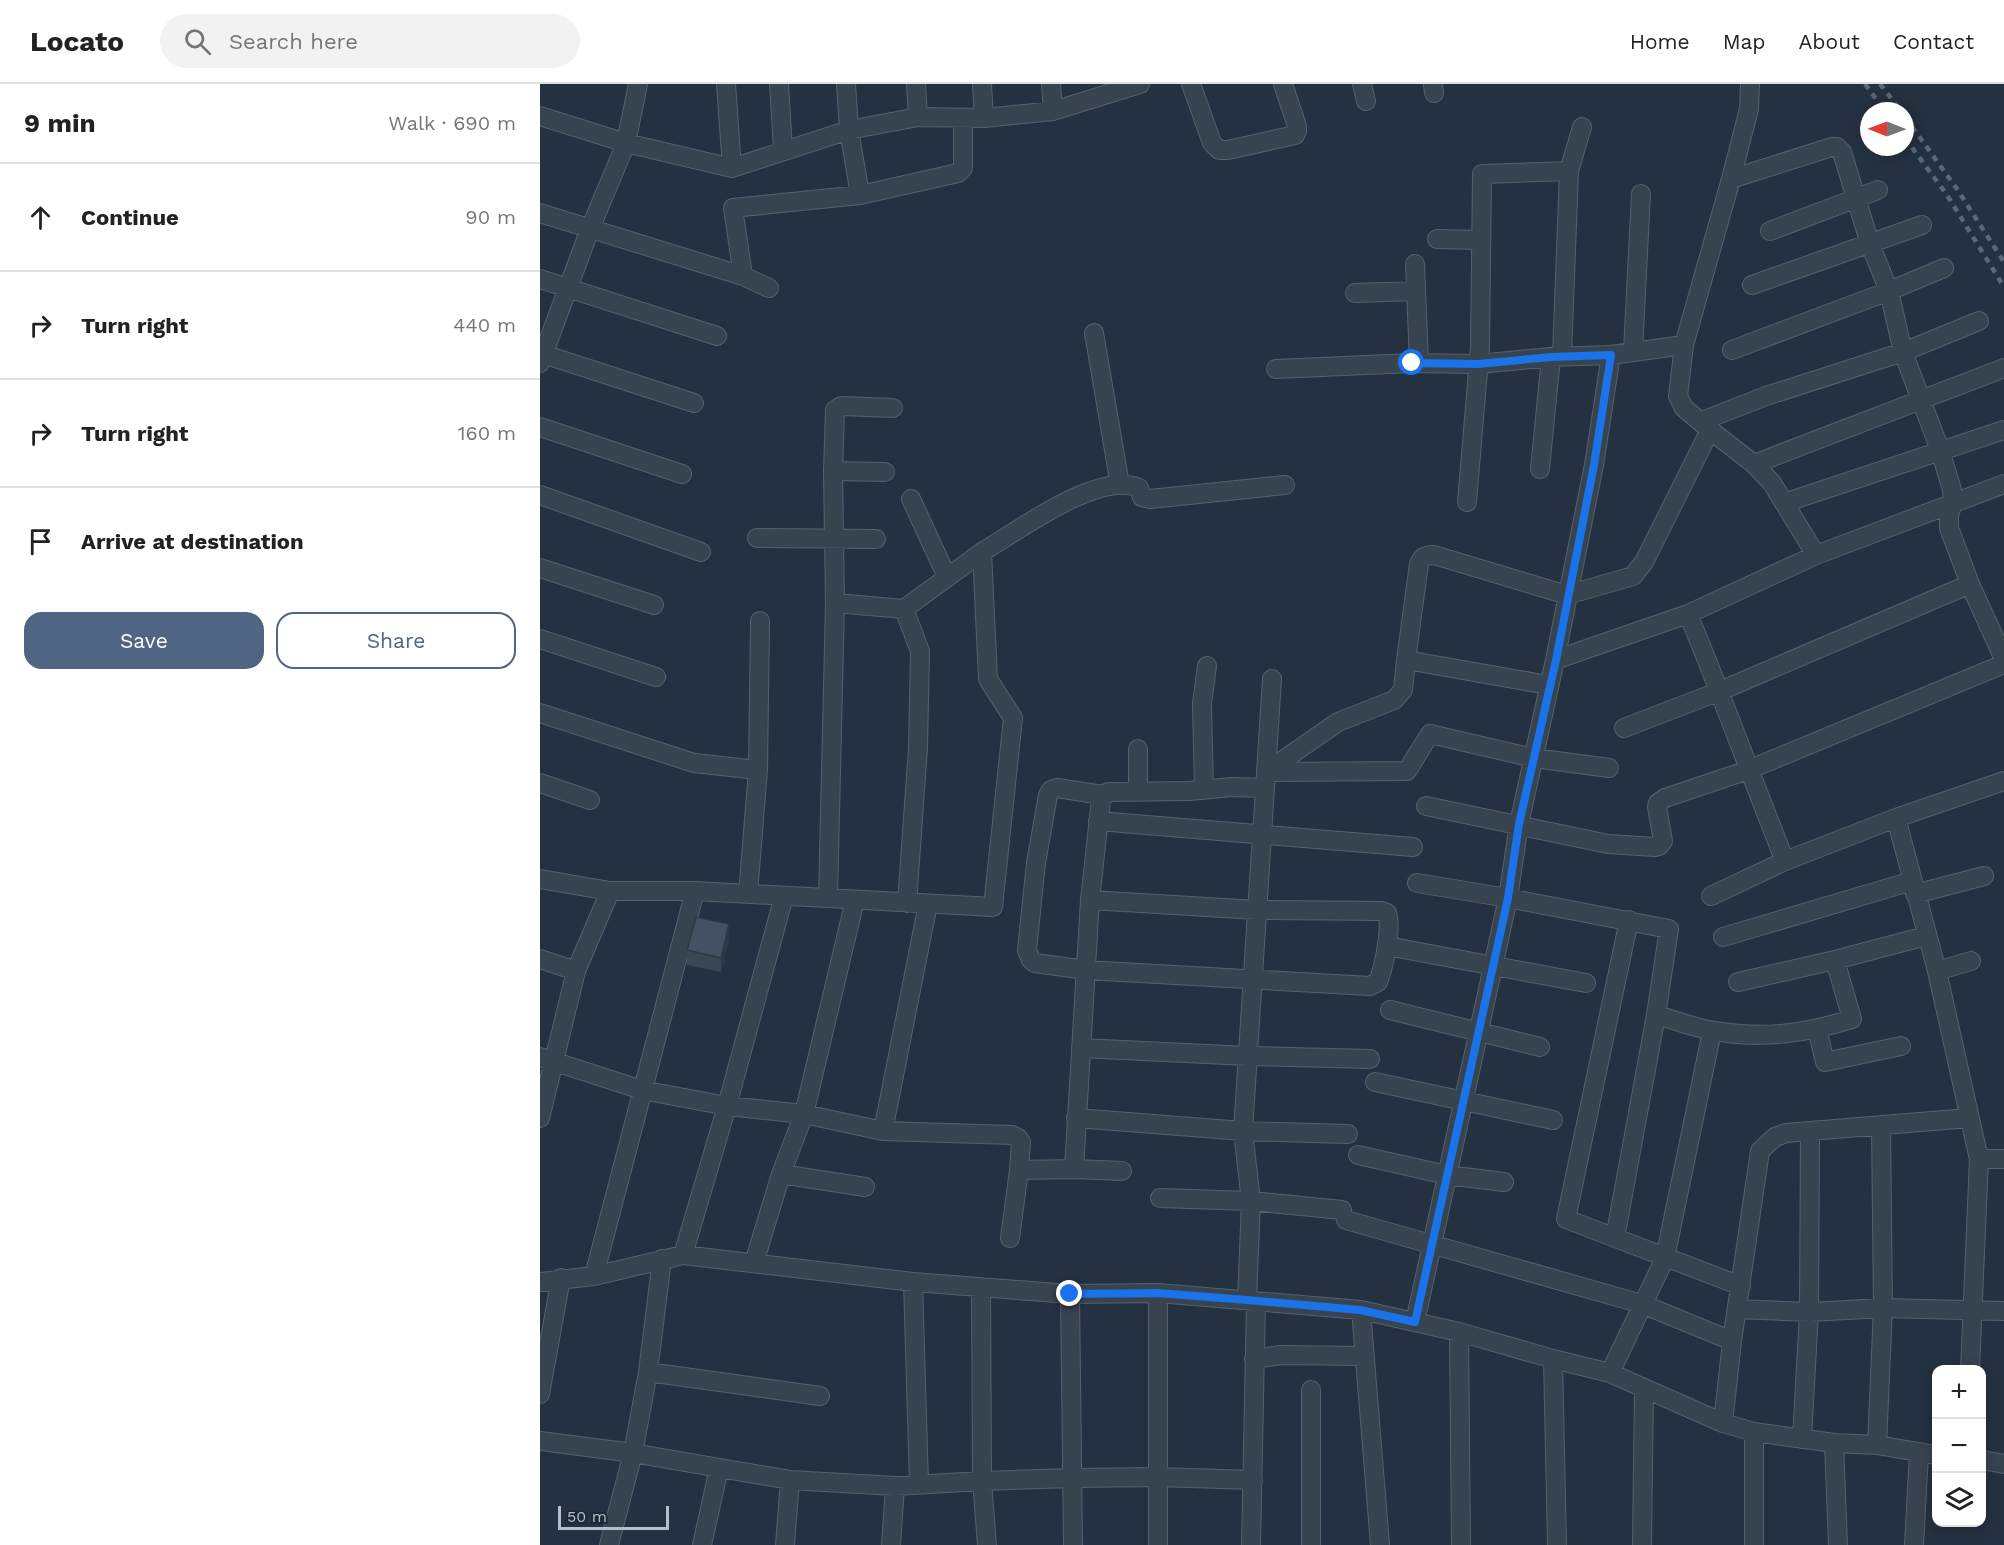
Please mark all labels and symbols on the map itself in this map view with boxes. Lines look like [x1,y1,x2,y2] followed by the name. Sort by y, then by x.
[1860,102,1914,156] north arrow
[1398,349,1424,375] route start
[1056,1280,1082,1306] route end
[558,1503,669,1530] scale bar

